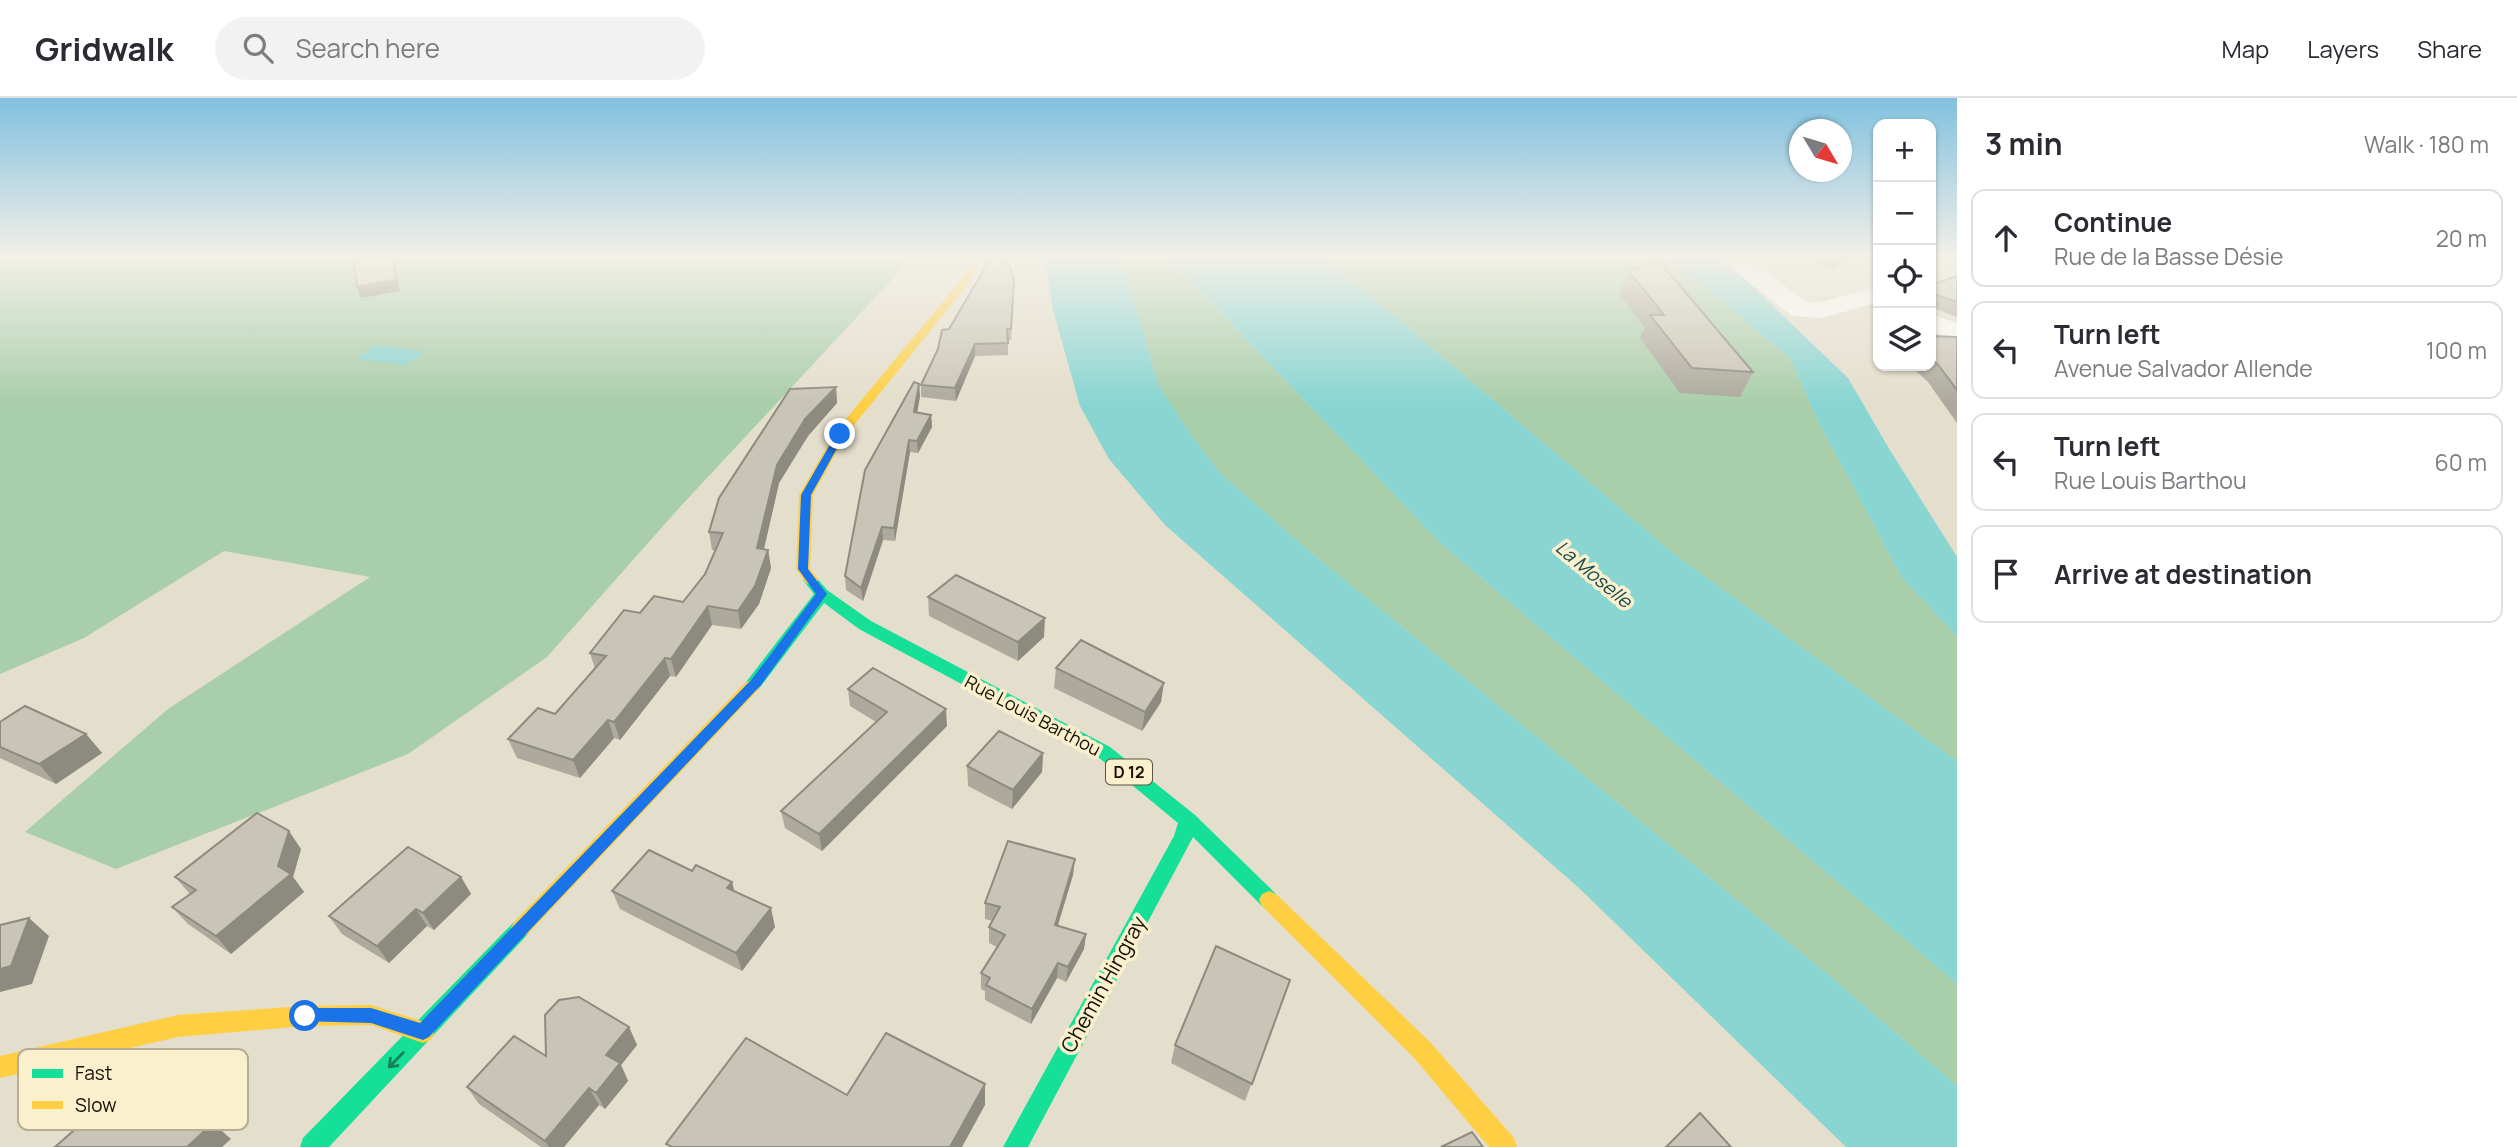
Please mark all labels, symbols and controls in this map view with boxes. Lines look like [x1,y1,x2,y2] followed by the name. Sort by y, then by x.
[215,17,705,80] search box
[35,26,173,71] text: Gridwalk
[239,29,277,67] icon: search
[295,30,440,66] text: Search here
[2222,32,2269,65] text: Map
[2307,32,2379,65] text: Layers
[2417,32,2482,65] text: Share
[1789,119,1852,182] north arrow
[1873,119,1936,371] map controls
[1873,119,1936,182] button: +
[1985,123,2063,164] text: 3 min
[2364,128,2489,160] text: Walk · 180 m
[1873,182,1936,245] button: −
[2054,204,2172,240] text: Continue
[1987,219,2025,257] icon: ahead
[2436,222,2487,254] text: 20 m
[2054,240,2283,272] text: Rue de la Basse Désie
[1873,245,1936,308] button: locate
[1873,308,1936,371] button: layers
[2054,316,2161,352] text: Turn left
[1987,331,2025,369] icon: left
[2426,334,2487,366] text: 100 m
[2054,352,2313,384] text: Avenue Salvador Allende
[824,418,855,449] route end
[2054,428,2161,464] text: Turn left
[1987,443,2025,481] icon: left
[2435,446,2487,478] text: 60 m
[2054,464,2247,496] text: Rue Louis Barthou
[1550,534,1639,615] water label: La Moselle
[1987,555,2025,593] icon: arrive
[2054,556,2312,592] text: Arrive at destination
[961,669,1105,761] street label: Rue Louis Barthou
[1106,760,1152,785] road number: D 12
[1054,911,1152,1057] street label: Chemin Hingray
[289,1000,320,1031] route start
[18,1049,248,1130] legend
[388,1051,405,1068] one-way arrow
[75,1060,112,1086] text: Fast
[75,1092,117,1118] text: Slow

